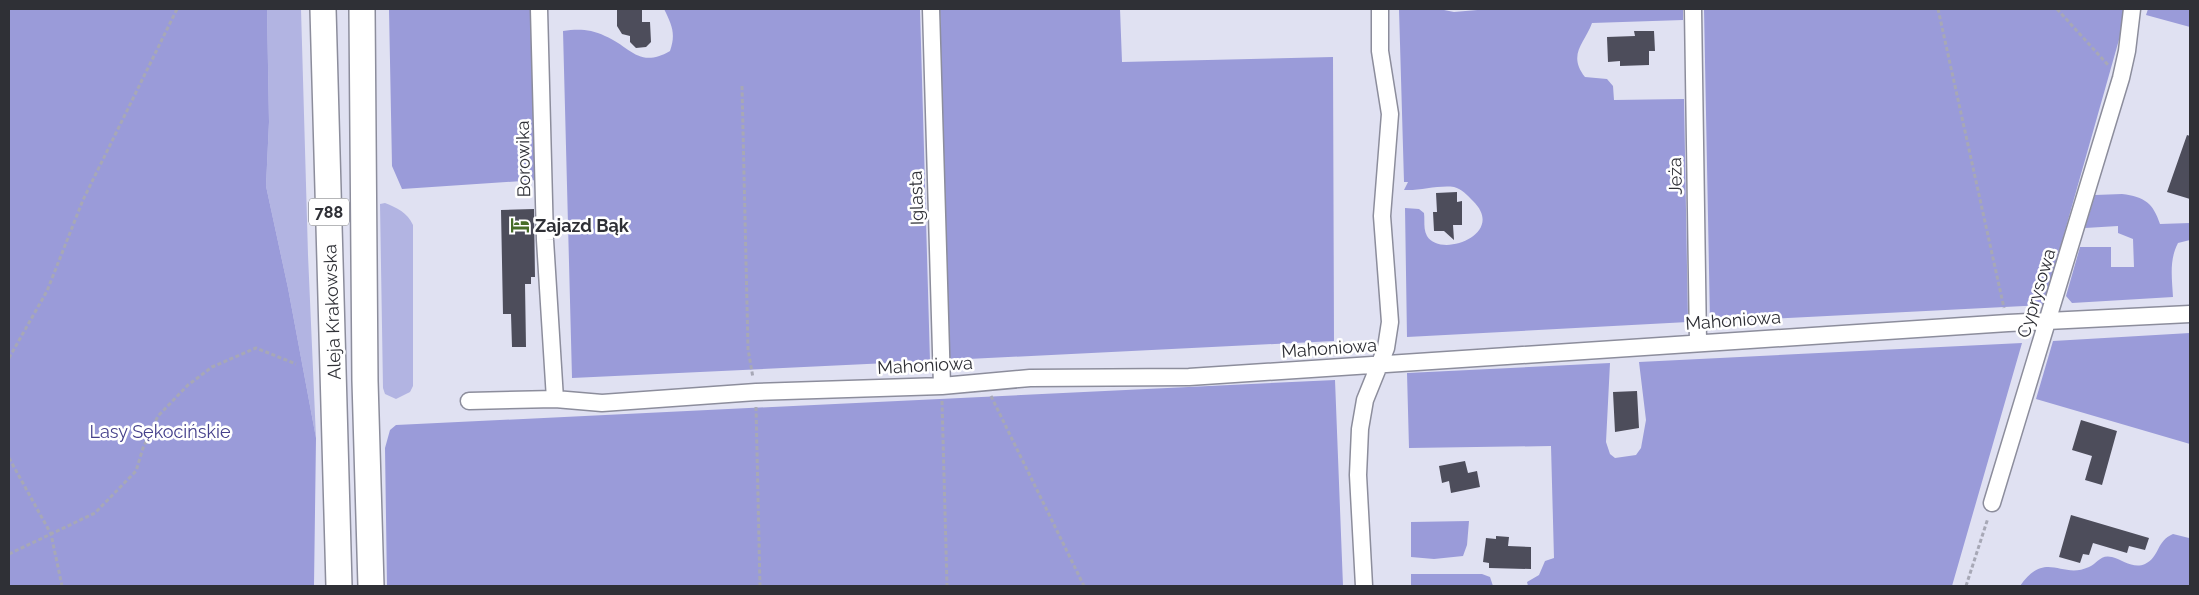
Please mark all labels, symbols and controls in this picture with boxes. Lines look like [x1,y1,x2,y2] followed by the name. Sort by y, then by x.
[512,120,534,198] street label: Borowika
[1664,157,1686,195] street label: Jeża
[905,170,927,226] street label: Iglasta
[309,198,349,226] road number: 788
[509,214,531,236] hotel icon: Zajazd Bąk
[535,215,630,236] place label: Zajazd Bąk
[319,244,345,380] street label: Aleja Krakowska
[2012,246,2060,340] street label: Cyprysowa
[1685,306,1781,334] street label: Mahoniowa
[1281,334,1377,362] street label: Mahoniowa
[877,352,973,378] street label: Mahoniowa
[90,421,231,442] park label: Lasy Sękocińskie

